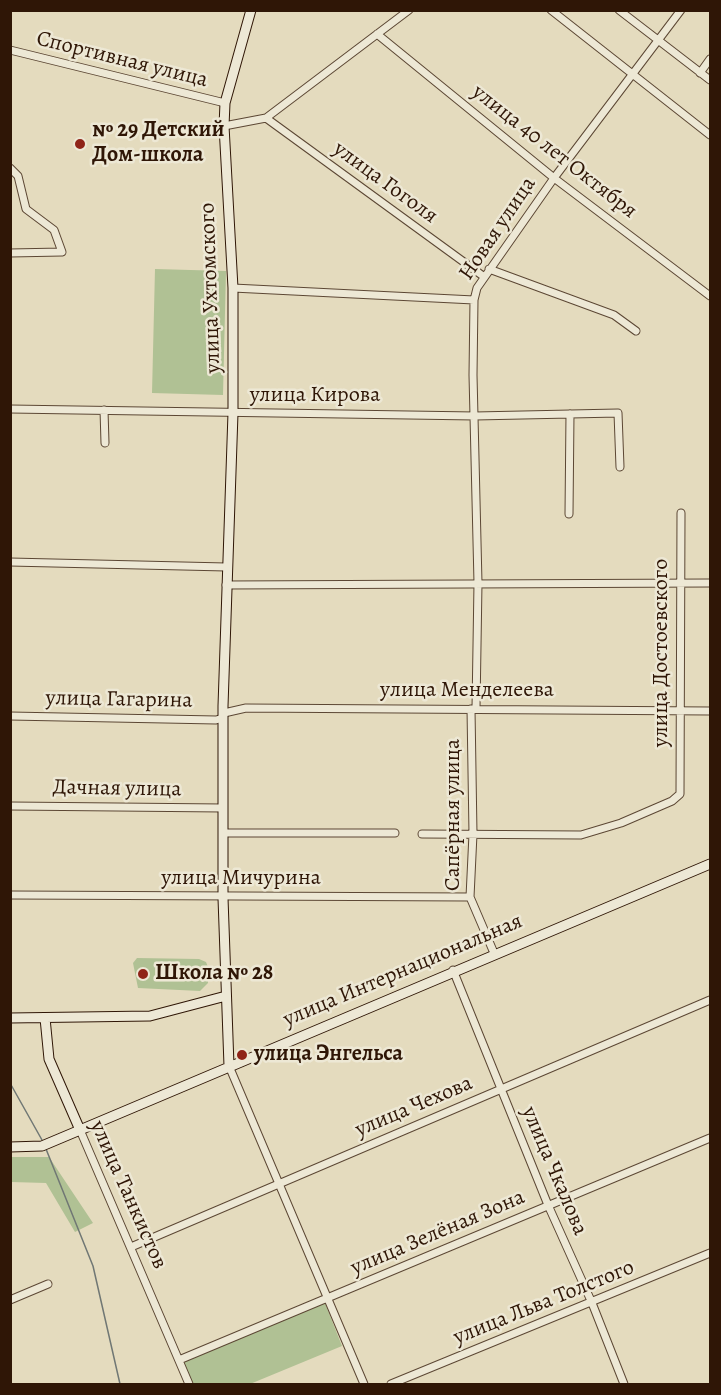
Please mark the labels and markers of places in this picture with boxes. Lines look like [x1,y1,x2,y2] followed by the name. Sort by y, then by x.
[92,118,225,170] place label: № 29 Детский Дом-школа
[73,137,87,151] marker: № 29 Детский Дом-школа
[155,961,273,987] place label: Школа № 28
[136,967,150,981] marker: Школа № 28
[254,1042,403,1068] place label: улица Энгельса
[235,1048,249,1062] marker: улица Энгельса

